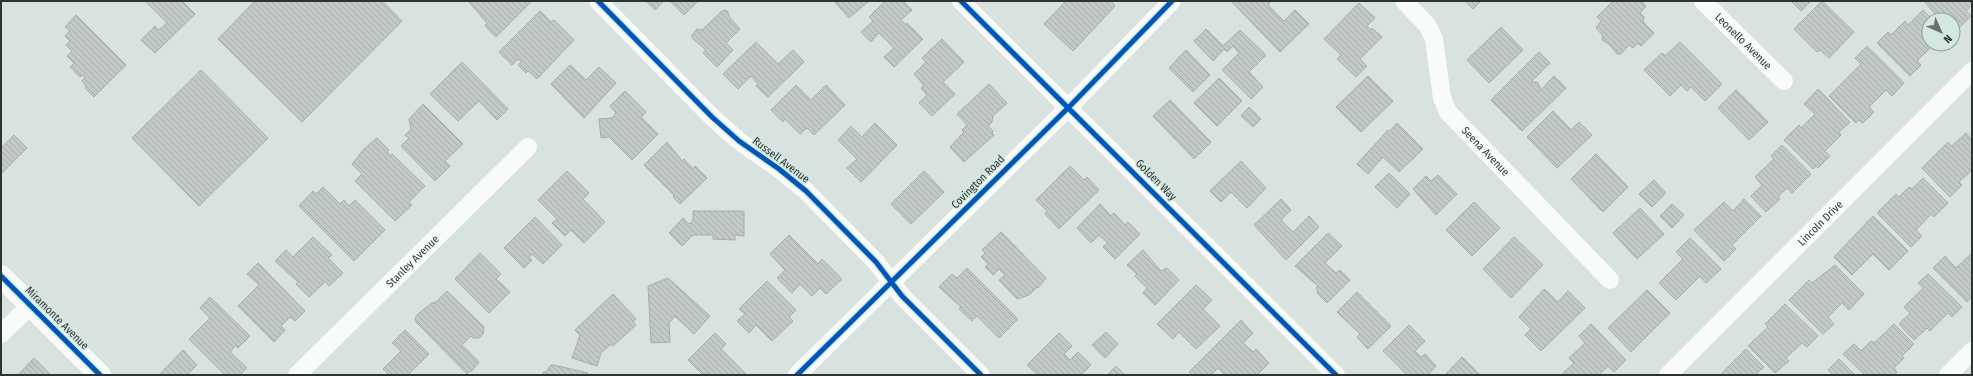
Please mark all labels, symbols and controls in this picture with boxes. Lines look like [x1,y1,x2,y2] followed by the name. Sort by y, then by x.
[1713,10,1775,72] street label: Leonello Avenue
[1921,12,1961,52] north arrow
[1941,32,1955,46] text: N
[1459,124,1512,178] street label: Seena Avenue
[750,134,812,186] street label: Russell Avenue
[949,153,1007,211] street label: Covington Road
[1133,157,1179,203] street label: Golden Way
[1795,198,1845,248] street label: Lincoln Drive
[383,232,441,290] street label: Stanley Avenue
[23,284,91,352] street label: Miramonte Avenue

